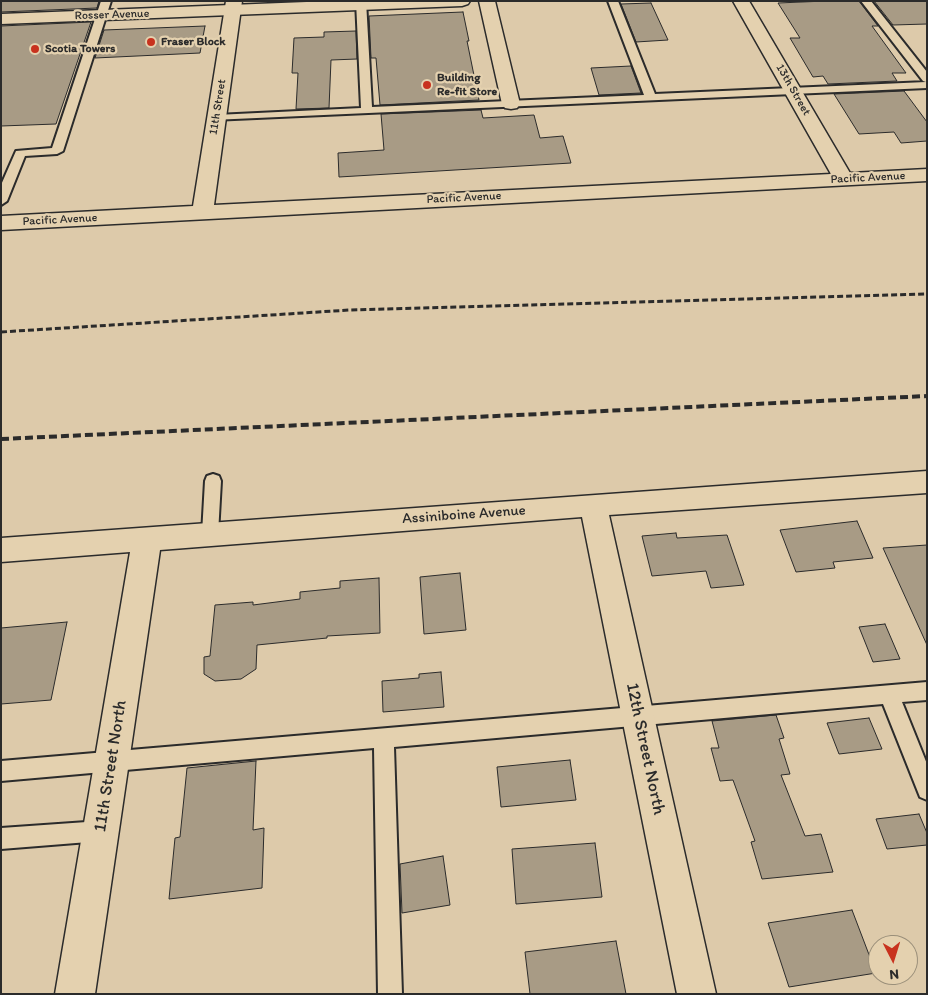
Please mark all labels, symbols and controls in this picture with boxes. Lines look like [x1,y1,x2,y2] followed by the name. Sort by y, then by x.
[74,7,150,23] street label: Rosser Avenue
[161,35,226,49] place label: Fraser Block
[145,36,157,48] marker: Fraser Block
[45,42,115,56] place label: Scotia Towers
[29,43,41,55] marker: Scotia Towers
[772,62,814,118] street label: 13th Street
[437,71,497,99] place label: Building Re-fit Store
[206,78,230,136] street label: 11th Street
[421,79,433,91] marker: Building Re-fit Store
[830,169,906,187] street label: Pacific Avenue
[426,189,502,207] street label: Pacific Avenue
[22,211,98,229] street label: Pacific Avenue
[402,502,526,528] street label: Assiniboine Avenue
[620,681,670,817] street label: 12th Street North
[90,699,132,833] street label: 11th Street North
[868,935,918,985] north arrow
[889,966,900,983] text: N

